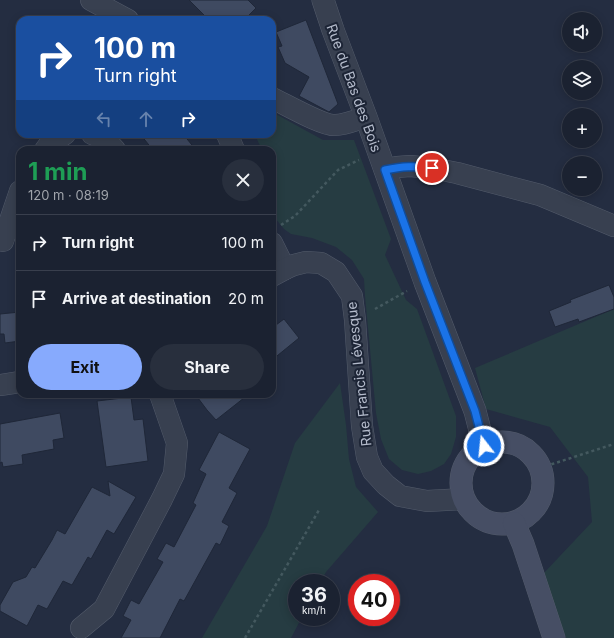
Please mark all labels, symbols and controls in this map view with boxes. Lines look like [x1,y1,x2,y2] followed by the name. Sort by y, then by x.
[562,12,602,196] map controls
[562,12,602,52] button: sound
[323,22,386,154] street label: Rue du Bas des Bois
[94,31,176,65] text: 100 m
[28,32,80,84] icon: right
[562,60,602,100] button: layers
[94,65,177,86] text: Turn right
[93,108,115,130] icon: left
[135,108,157,130] icon: ahead
[177,108,199,130] icon: right
[562,108,602,148] button: +
[415,151,449,185] pin
[562,156,602,196] button: −
[28,157,87,186] text: 1 min
[421,157,443,179] icon: arrive
[222,159,264,201] button: close
[28,187,109,203] text: 120 m · 08:19
[28,232,50,254] icon: right
[62,233,134,252] text: Turn right
[222,233,264,252] text: 100 m
[28,288,50,310] icon: arrive
[62,289,211,308] text: Arrive at destination
[228,289,264,308] text: 20 m
[342,301,375,447] street label: Rue Francis Lévesque
[28,344,142,390] button: Exit
[150,344,264,390] button: Share
[463,425,505,467] position arrow
[348,574,400,626] speed limit sign: 40
[301,583,327,607] text: 36
[302,604,326,616] text: km/h

